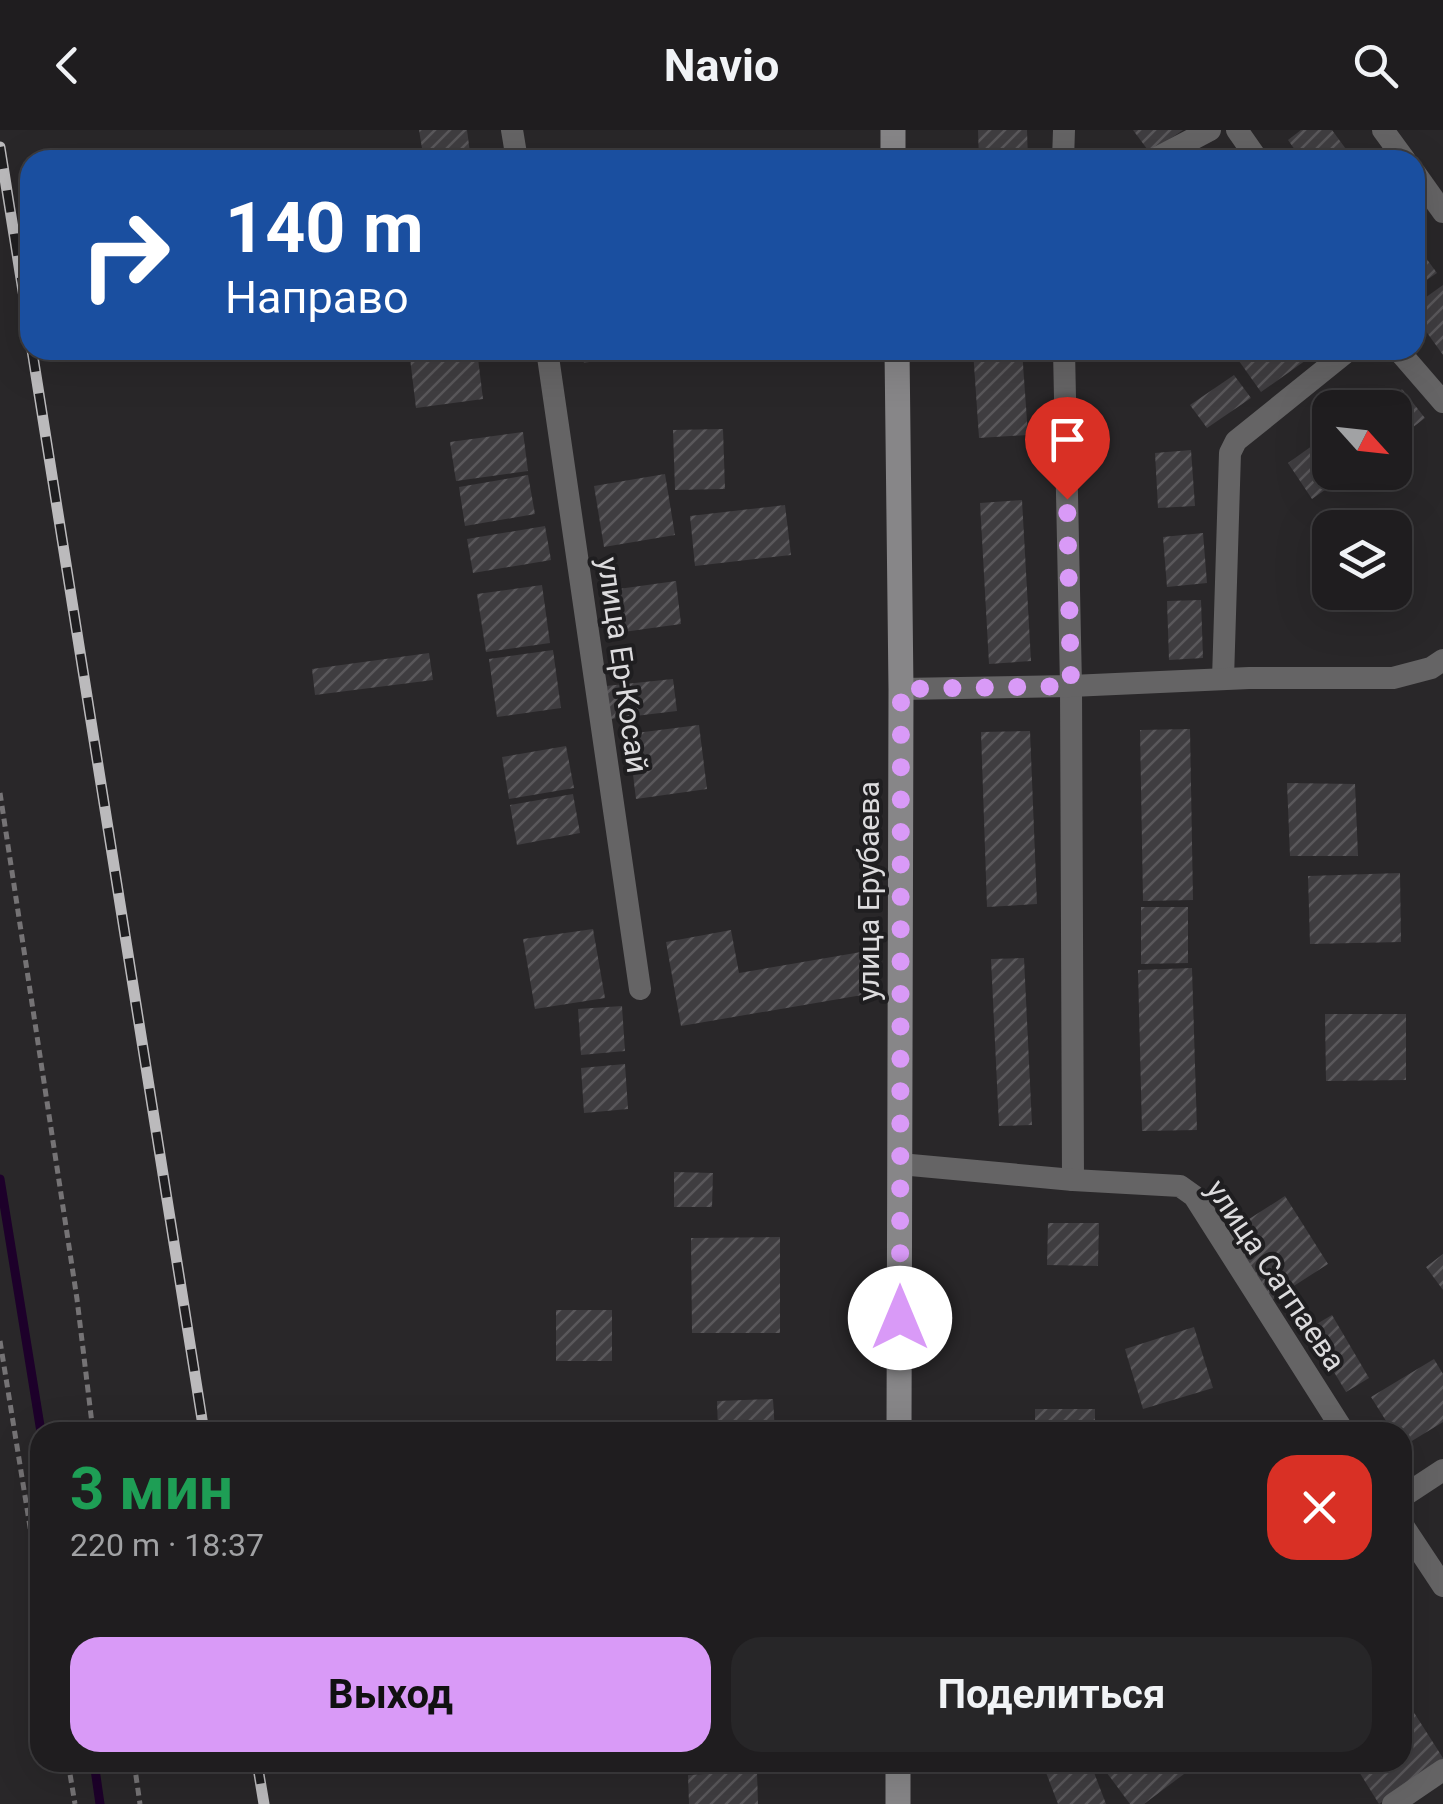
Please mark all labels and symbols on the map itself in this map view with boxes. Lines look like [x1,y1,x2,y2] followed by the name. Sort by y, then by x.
[1312,390,1412,490] north arrow
[1025,397,1110,500] pin
[591,555,655,775] street label: улица Ер-Косай
[851,781,886,1001] street label: улица Ерубаева
[1199,1173,1353,1377] street label: улица Сатпаева
[848,1266,952,1370] position arrow

